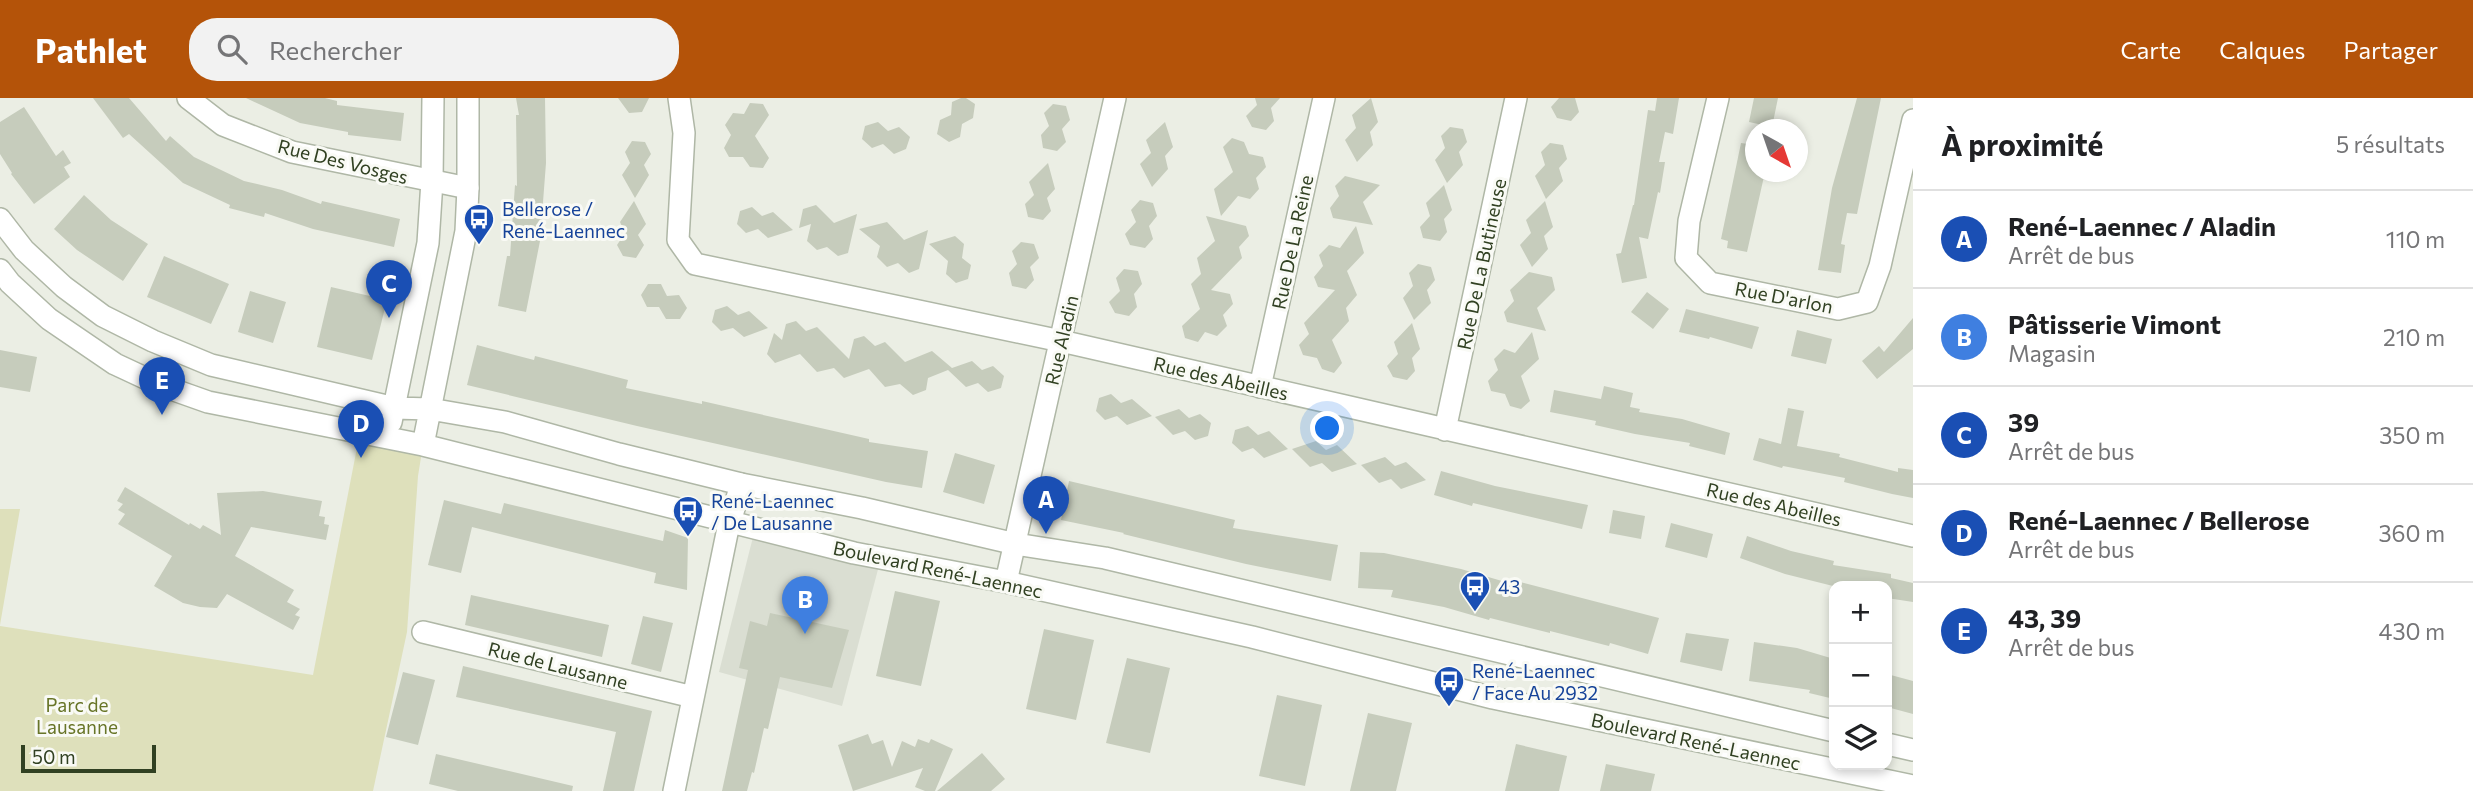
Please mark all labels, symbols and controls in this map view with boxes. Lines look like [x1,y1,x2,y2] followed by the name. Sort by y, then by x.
[189,18,679,81] search box
[35,29,147,70] text: Pathlet
[213,30,251,68] icon: search
[269,34,403,65] text: Rechercher
[2120,35,2181,64] text: Carte
[2219,35,2305,64] text: Calques
[2343,35,2438,64] text: Partager
[1745,119,1808,182] north arrow
[1941,125,2103,162] text: À proximité
[2336,130,2445,158] text: 5 résultats
[275,134,411,188] street label: Rue Des Vosges
[1267,173,1317,311] street label: Rue De La Reine
[1452,176,1510,352] street label: Rue De La Butineuse
[502,197,625,242] place label: Bellerose / René-Laennec
[462,202,496,246] bus stop icon: Bellerose / René-Laennec
[2008,210,2276,241] text: René-Laennec / Aladin
[1956,225,1972,253] text: A
[2386,225,2445,253] text: 110 m
[2008,241,2134,269] text: Arrêt de bus
[366,260,412,318] pin: C
[1733,276,1835,318] street label: Rue D'arlon
[1040,293,1082,387] street label: Rue Aladin
[2008,308,2221,339] text: Pâtisserie Vimont
[1956,323,1972,351] text: B
[2383,323,2445,351] text: 210 m
[2008,339,2096,367] text: Magasin
[1151,351,1291,405] street label: Rue des Abeilles
[139,357,185,415] pin: E
[338,400,384,458] pin: D
[2008,406,2039,437] text: 39
[1310,411,1344,445] your location
[1956,421,1972,449] text: C
[2379,421,2445,449] text: 350 m
[2008,437,2134,465] text: Arrêt de bus
[1023,476,1069,534] pin: A
[1704,477,1844,531] street label: Rue des Abeilles
[711,489,834,534] place label: René-Laennec / De Lausanne
[671,494,705,538] bus stop icon: René-Laennec / De Lausanne
[2008,504,2309,535] text: René-Laennec / Bellerose
[1956,519,1972,547] text: D
[2378,519,2445,547] text: 360 m
[2008,535,2134,563] text: Arrêt de bus
[831,536,1045,602] street label: Boulevard René-Laennec
[1458,569,1492,613] bus stop icon: 43
[1498,575,1520,598] place label: 43
[782,576,828,634] pin: B
[1829,581,1892,770] map controls
[1829,581,1892,644] button: +
[2008,602,2081,633] text: 43, 39
[1957,617,1971,645] text: E
[2379,617,2445,645] text: 430 m
[2008,633,2134,661] text: Arrêt de bus
[486,637,630,693] street label: Rue de Lausanne
[1829,644,1892,707] button: −
[1472,659,1598,704] place label: René-Laennec / Face Au 2932
[1432,664,1466,708] bus stop icon: René-Laennec / Face Au 2932
[36,693,118,738] park label: Parc de Lausanne
[1829,707,1892,770] button: layers
[1589,708,1803,774] street label: Boulevard René-Laennec
[21,742,156,774] scale bar
[32,745,76,768] text: 50 m

